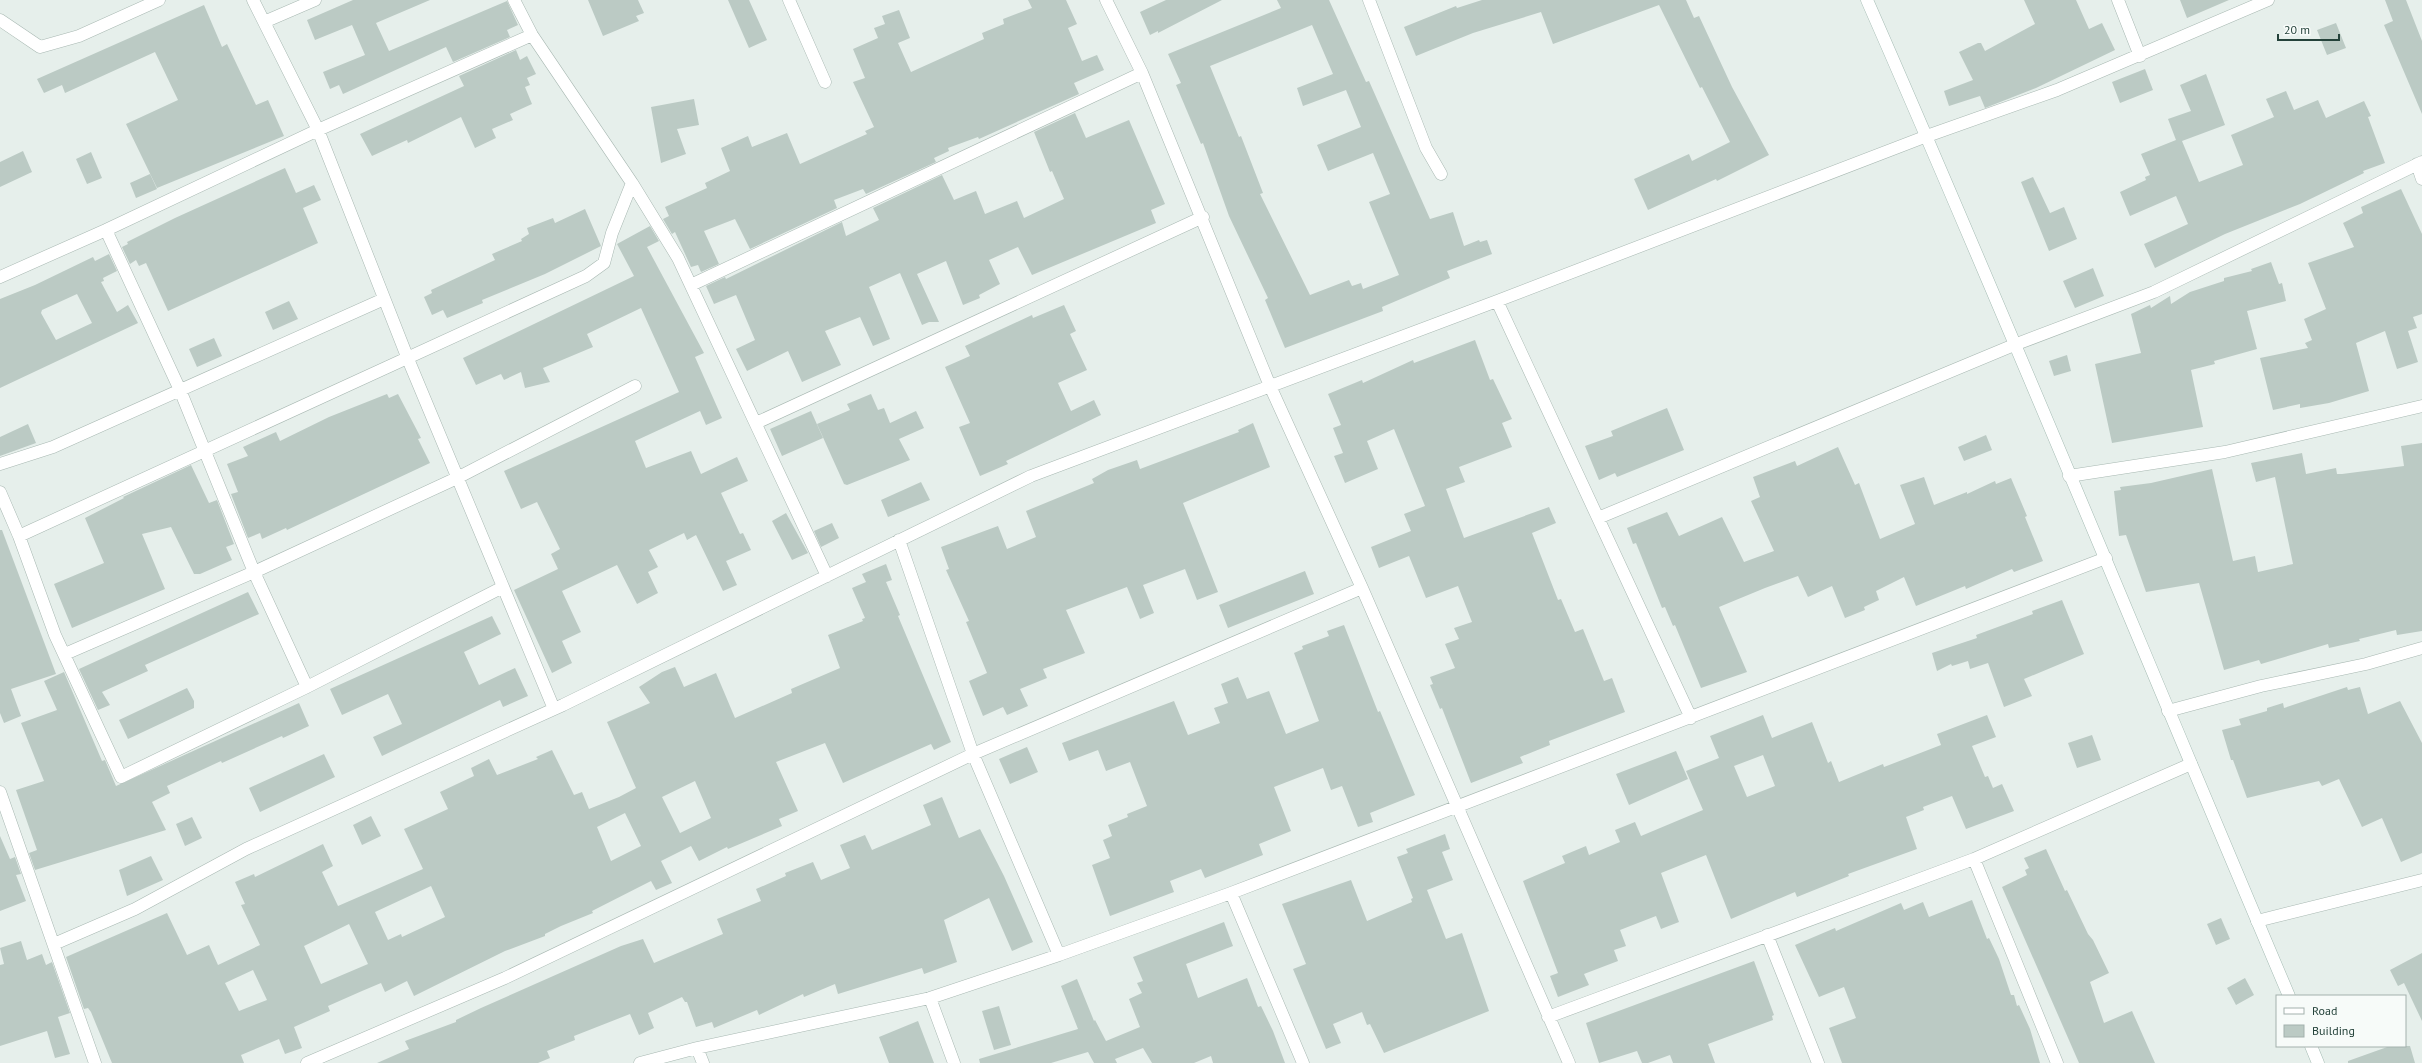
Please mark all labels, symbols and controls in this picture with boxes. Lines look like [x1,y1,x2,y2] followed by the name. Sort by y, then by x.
[2278,16,2339,42] scale bar
[2284,22,2310,37] text: 20 m
[2276,995,2406,1047] legend
[2312,1003,2337,1018] text: Road
[2312,1023,2355,1038] text: Building

